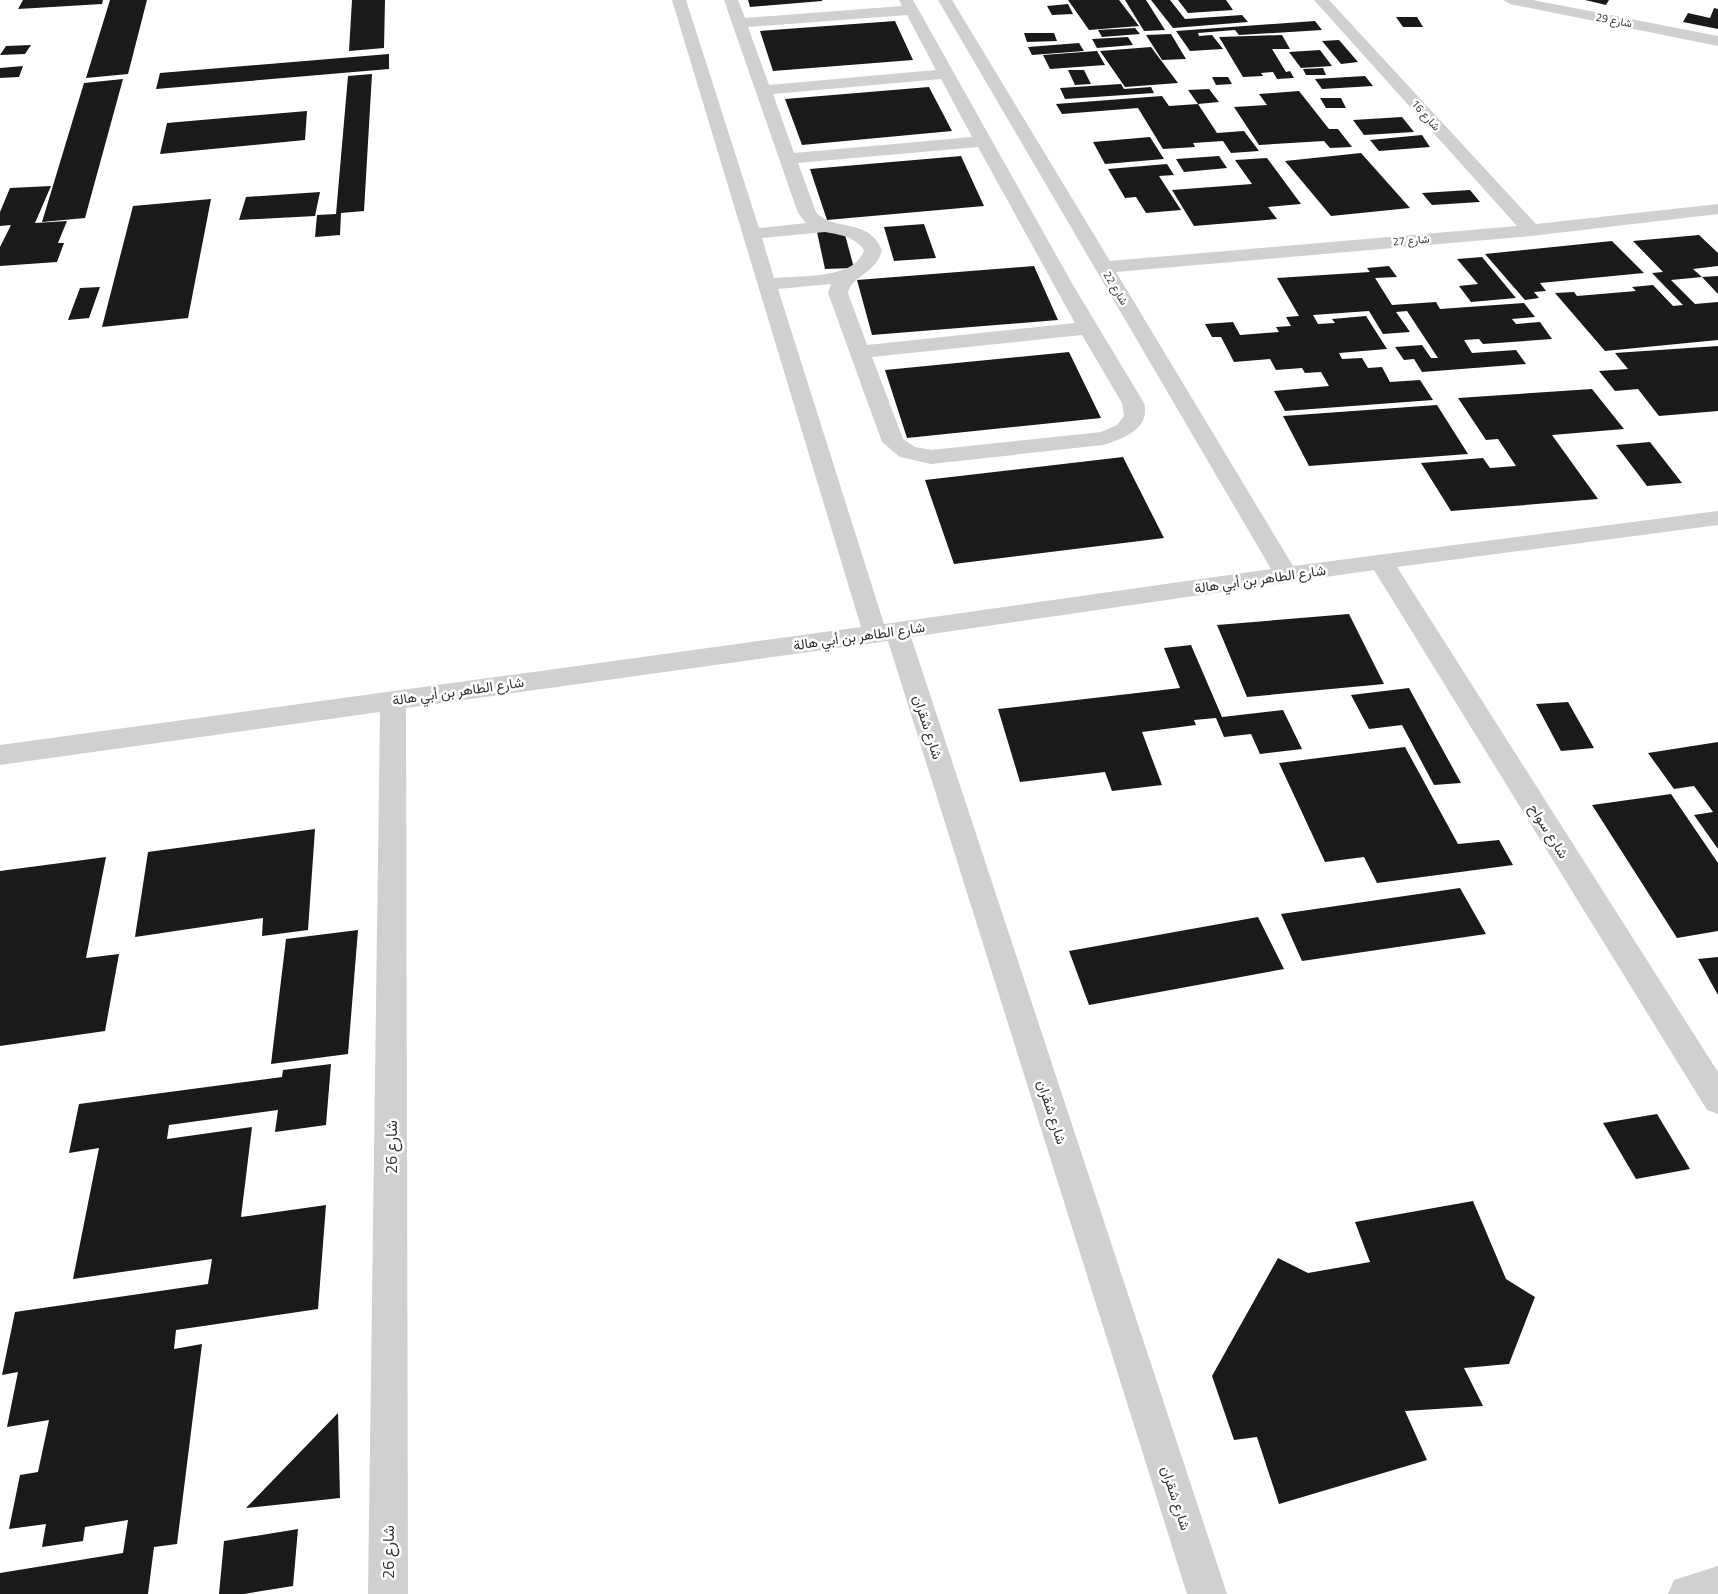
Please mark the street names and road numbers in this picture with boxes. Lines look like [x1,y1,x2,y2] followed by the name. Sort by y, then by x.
[1594,9,1634,31] street label: شارع 29
[1408,96,1444,134] street label: شارع 16
[1392,230,1430,250] street label: شارع 27
[1100,268,1133,308] street label: شارع 22
[1193,559,1327,600] street label: شارع الطاهر بن أبي هالة
[792,616,926,657] street label: شارع الطاهر بن أبي هالة
[391,671,525,712] street label: شارع الطاهر بن أبي هالة
[907,692,949,762] street label: شارع شقران
[1523,799,1575,863] street label: شارع سواح
[1031,1077,1073,1147] street label: شارع شقران
[379,1120,403,1174] street label: شارع 26
[1155,1463,1197,1533] street label: شارع شقران
[376,1525,400,1579] street label: شارع 26

